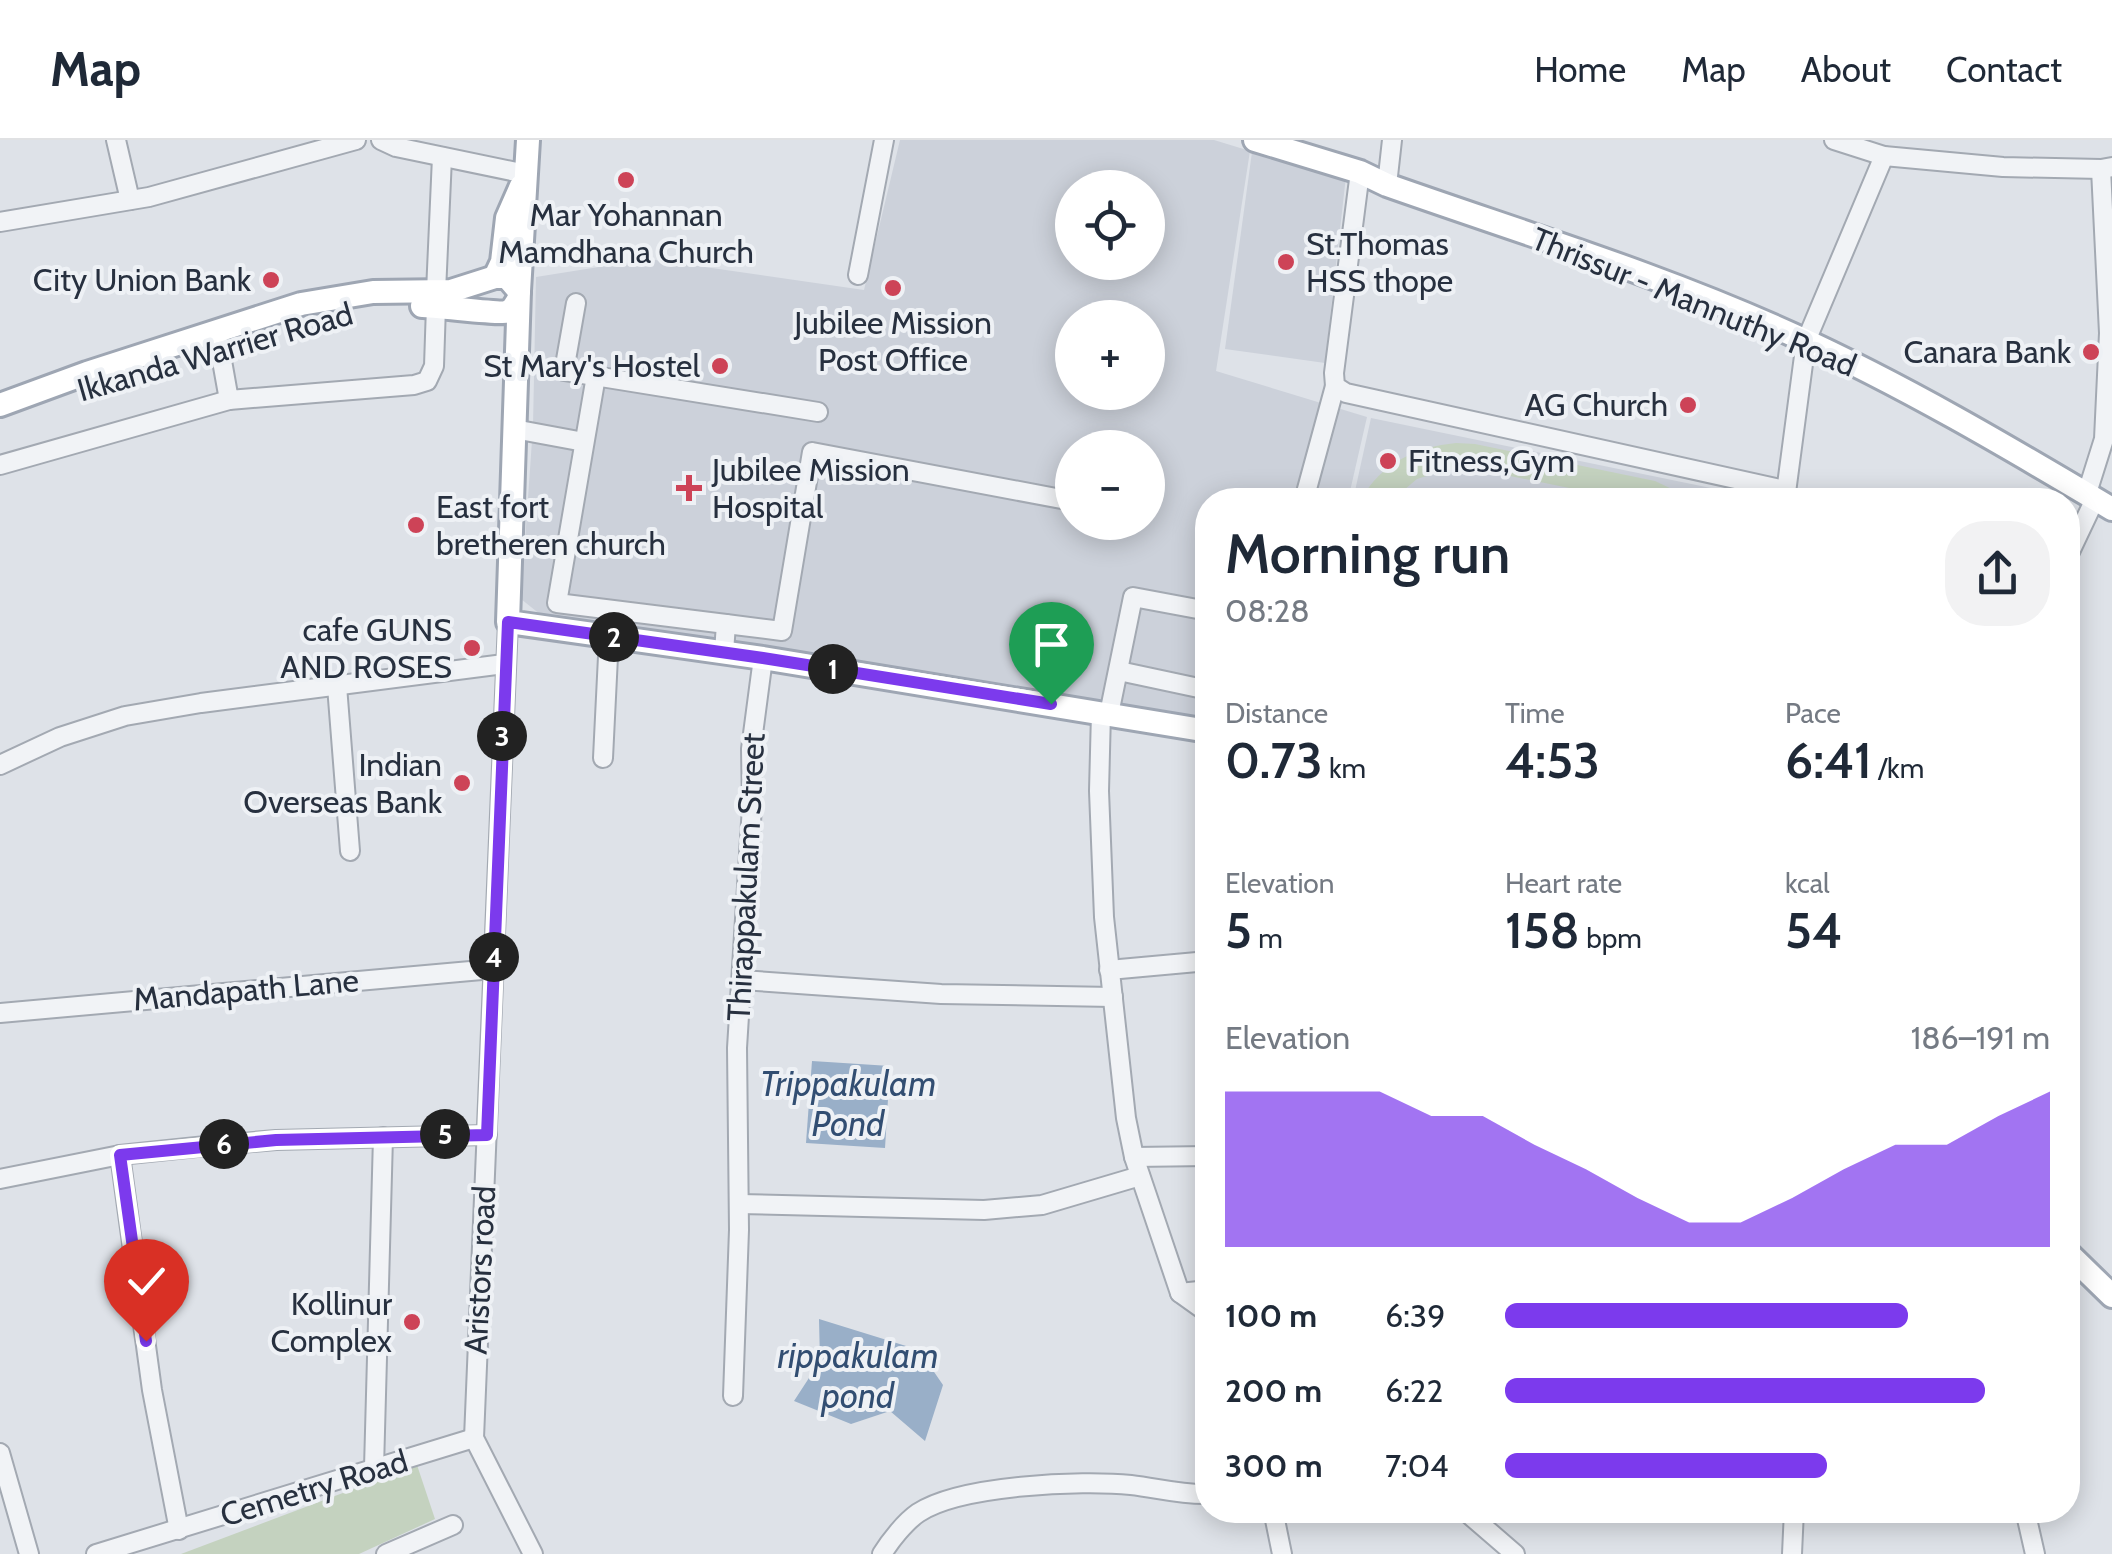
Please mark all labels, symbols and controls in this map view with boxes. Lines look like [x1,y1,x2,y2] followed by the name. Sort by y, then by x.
[50,40,141,98] text: Map
[1534,48,1626,91] text: Home
[1681,48,1746,91] text: Map
[1801,48,1891,91] text: About
[1946,48,2062,91] text: Contact
[615,169,637,191] marker: Mar Yohannan Mamdhana Church
[1055,170,1165,540] map controls
[1055,170,1165,280] button: locate
[498,195,754,271] place label: Mar Yohannan Mamdhana Church
[1526,219,1862,385] street label: Thrissur - Mannuthy Road
[1306,224,1453,300] place label: St.Thomas HSS thope
[1275,251,1297,273] marker: St.Thomas HSS thope
[33,260,252,299] place label: City Union Bank
[260,269,282,291] marker: City Union Bank
[882,277,904,299] marker: Jubilee Mission Post Office
[73,294,357,409] street label: Ikkanda Warrier Road
[1055,300,1165,410] button: +
[793,303,992,379] place label: Jubilee Mission Post Office
[1904,332,2072,371] place label: Canara Bank
[2080,341,2102,363] marker: Canara Bank
[483,346,700,385] place label: St Mary's Hostel
[709,355,731,377] marker: St Mary's Hostel
[1525,385,1668,424] place label: AG Church
[1677,394,1699,416] marker: AG Church
[1055,430,1165,540] button: −
[1408,441,1575,480] place label: Fitness,Gym
[711,450,910,526] place label: Jubilee Mission Hospital
[1377,450,1399,472] marker: Fitness,Gym
[676,475,702,501] marker: Jubilee Mission Hospital
[436,487,666,563] place label: East fort bretheren church
[405,514,427,536] marker: East fort bretheren church
[1225,520,1510,587] text: Morning run
[1945,521,2050,626] button: share
[1225,591,1310,630] text: 08:28
[1009,602,1094,705] pin
[280,610,452,686] place label: cafe GUNS AND ROSES
[589,612,639,662] pin: 2
[1024,617,1079,672] icon: arrive
[607,620,621,654] text: 2
[461,637,483,659] marker: cafe GUNS AND ROSES
[808,644,858,694] pin: 1
[828,652,838,686] text: 1
[1225,696,1328,730] text: Distance
[1505,696,1565,730] text: Time
[1785,696,1841,730] text: Pace
[477,711,527,761] pin: 3
[494,719,510,753] text: 3
[1225,730,1323,791] text: 0.73
[1505,730,1600,791] text: 4:53
[1785,730,1872,791] text: 6:41
[718,732,773,1022] street label: Thirappakulam Street
[243,745,443,821] place label: Indian Overseas Bank
[1323,751,1366,785] text: km
[1872,751,1924,785] text: /km
[451,772,473,794] marker: Indian Overseas Bank
[1225,866,1334,900] text: Elevation
[1505,866,1622,900] text: Heart rate
[1785,866,1830,900] text: kcal
[1225,900,1252,961] text: 5
[1505,900,1580,961] text: 158
[1785,900,1842,961] text: 54
[1252,921,1283,955] text: m
[1580,921,1642,955] text: bpm
[469,932,519,982] pin: 4
[485,940,503,974] text: 4
[132,960,360,1019] street label: Mandapath Lane
[1225,1018,1350,1057] text: Elevation
[1911,1018,2050,1057] text: 186–191 m
[760,1062,936,1145] water label: Trippakulam Pond
[420,1109,470,1159] pin: 5
[437,1117,453,1151] text: 5
[199,1119,249,1169] pin: 6
[216,1127,232,1161] text: 6
[456,1185,503,1355] street label: Aristors road
[104,1239,189,1342] pin
[119,1254,174,1309] icon: check
[270,1284,393,1360] place label: Kollinur Complex
[1225,1296,1317,1335] text: 100 m
[1385,1296,1445,1335] text: 6:39
[401,1311,423,1333] marker: Kollinur Complex
[777,1334,939,1417] water label: rippakulam pond
[1225,1371,1322,1410] text: 200 m
[1385,1371,1443,1410] text: 6:22
[216,1441,412,1534] street label: Cemetry Road
[1225,1446,1322,1485] text: 300 m
[1385,1446,1449,1485] text: 7:04

